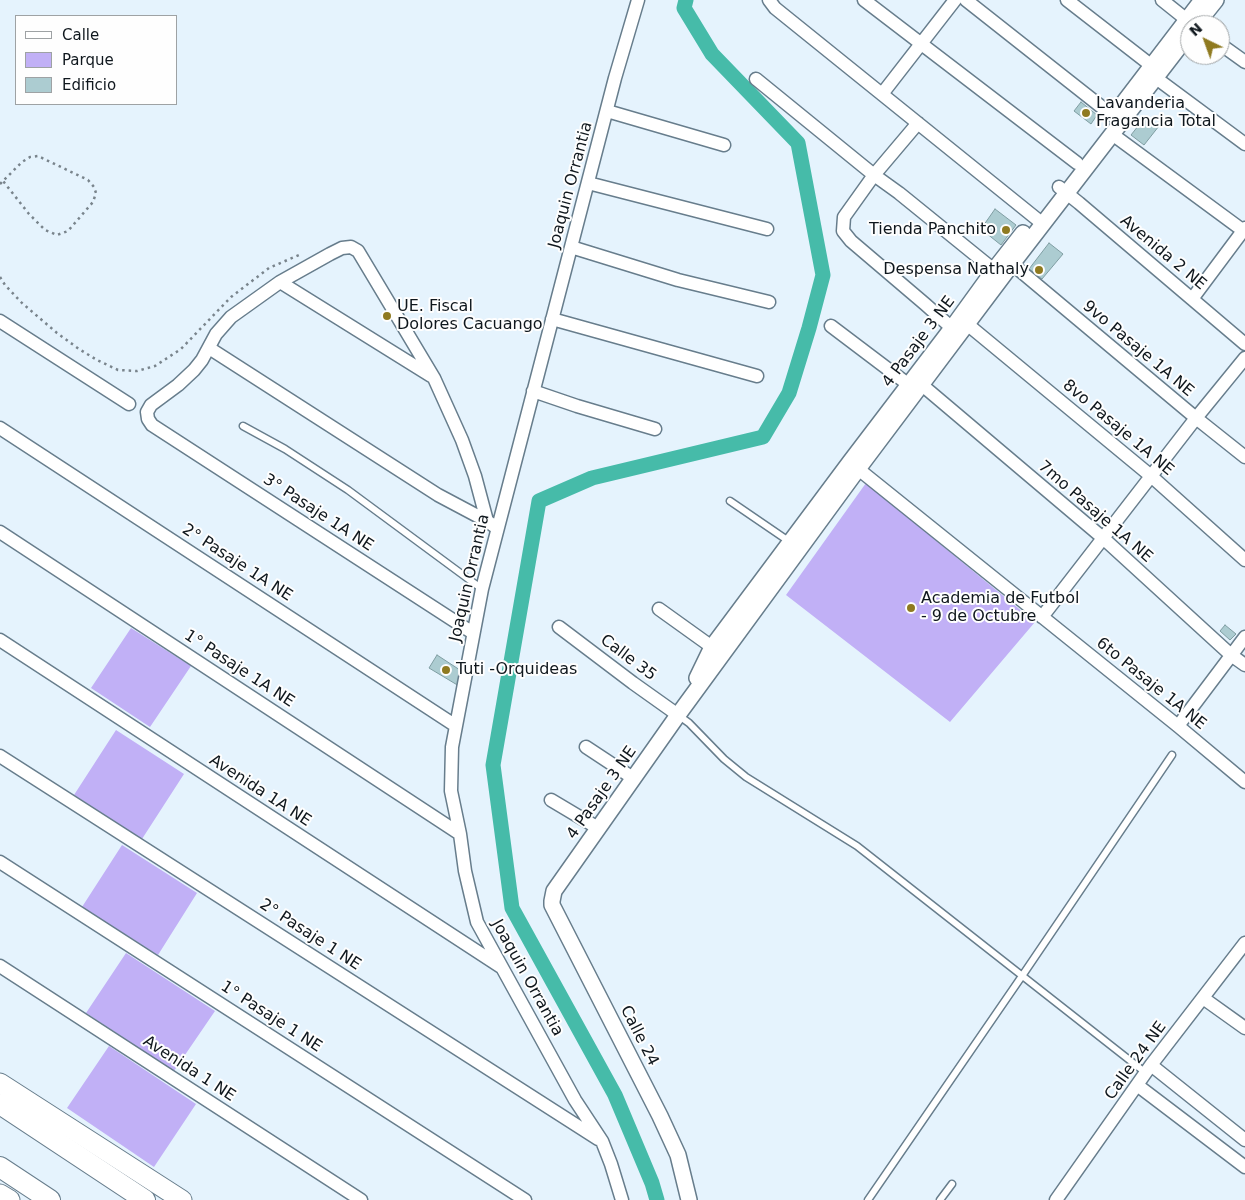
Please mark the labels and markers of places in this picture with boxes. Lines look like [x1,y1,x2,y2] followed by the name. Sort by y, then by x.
[1096,94,1216,132] place label: Lavanderia Fragancia Total
[1080,107,1092,119] marker: Lavanderia Fragancia Total
[869,220,996,240] place label: Tienda Panchito
[1000,224,1012,236] marker: Tienda Panchito
[883,260,1029,280] place label: Despensa Nathaly
[1033,264,1045,276] marker: Despensa Nathaly
[397,297,543,335] place label: UE. Fiscal Dolores Cacuango
[381,310,393,322] marker: UE. Fiscal Dolores Cacuango
[921,589,1079,627] place label: Academia de Futbol - 9 de Octubre
[905,602,917,614] marker: Academia de Futbol - 9 de Octubre
[456,660,577,680] place label: Tuti -Orquideas
[440,664,452,676] marker: Tuti -Orquideas

